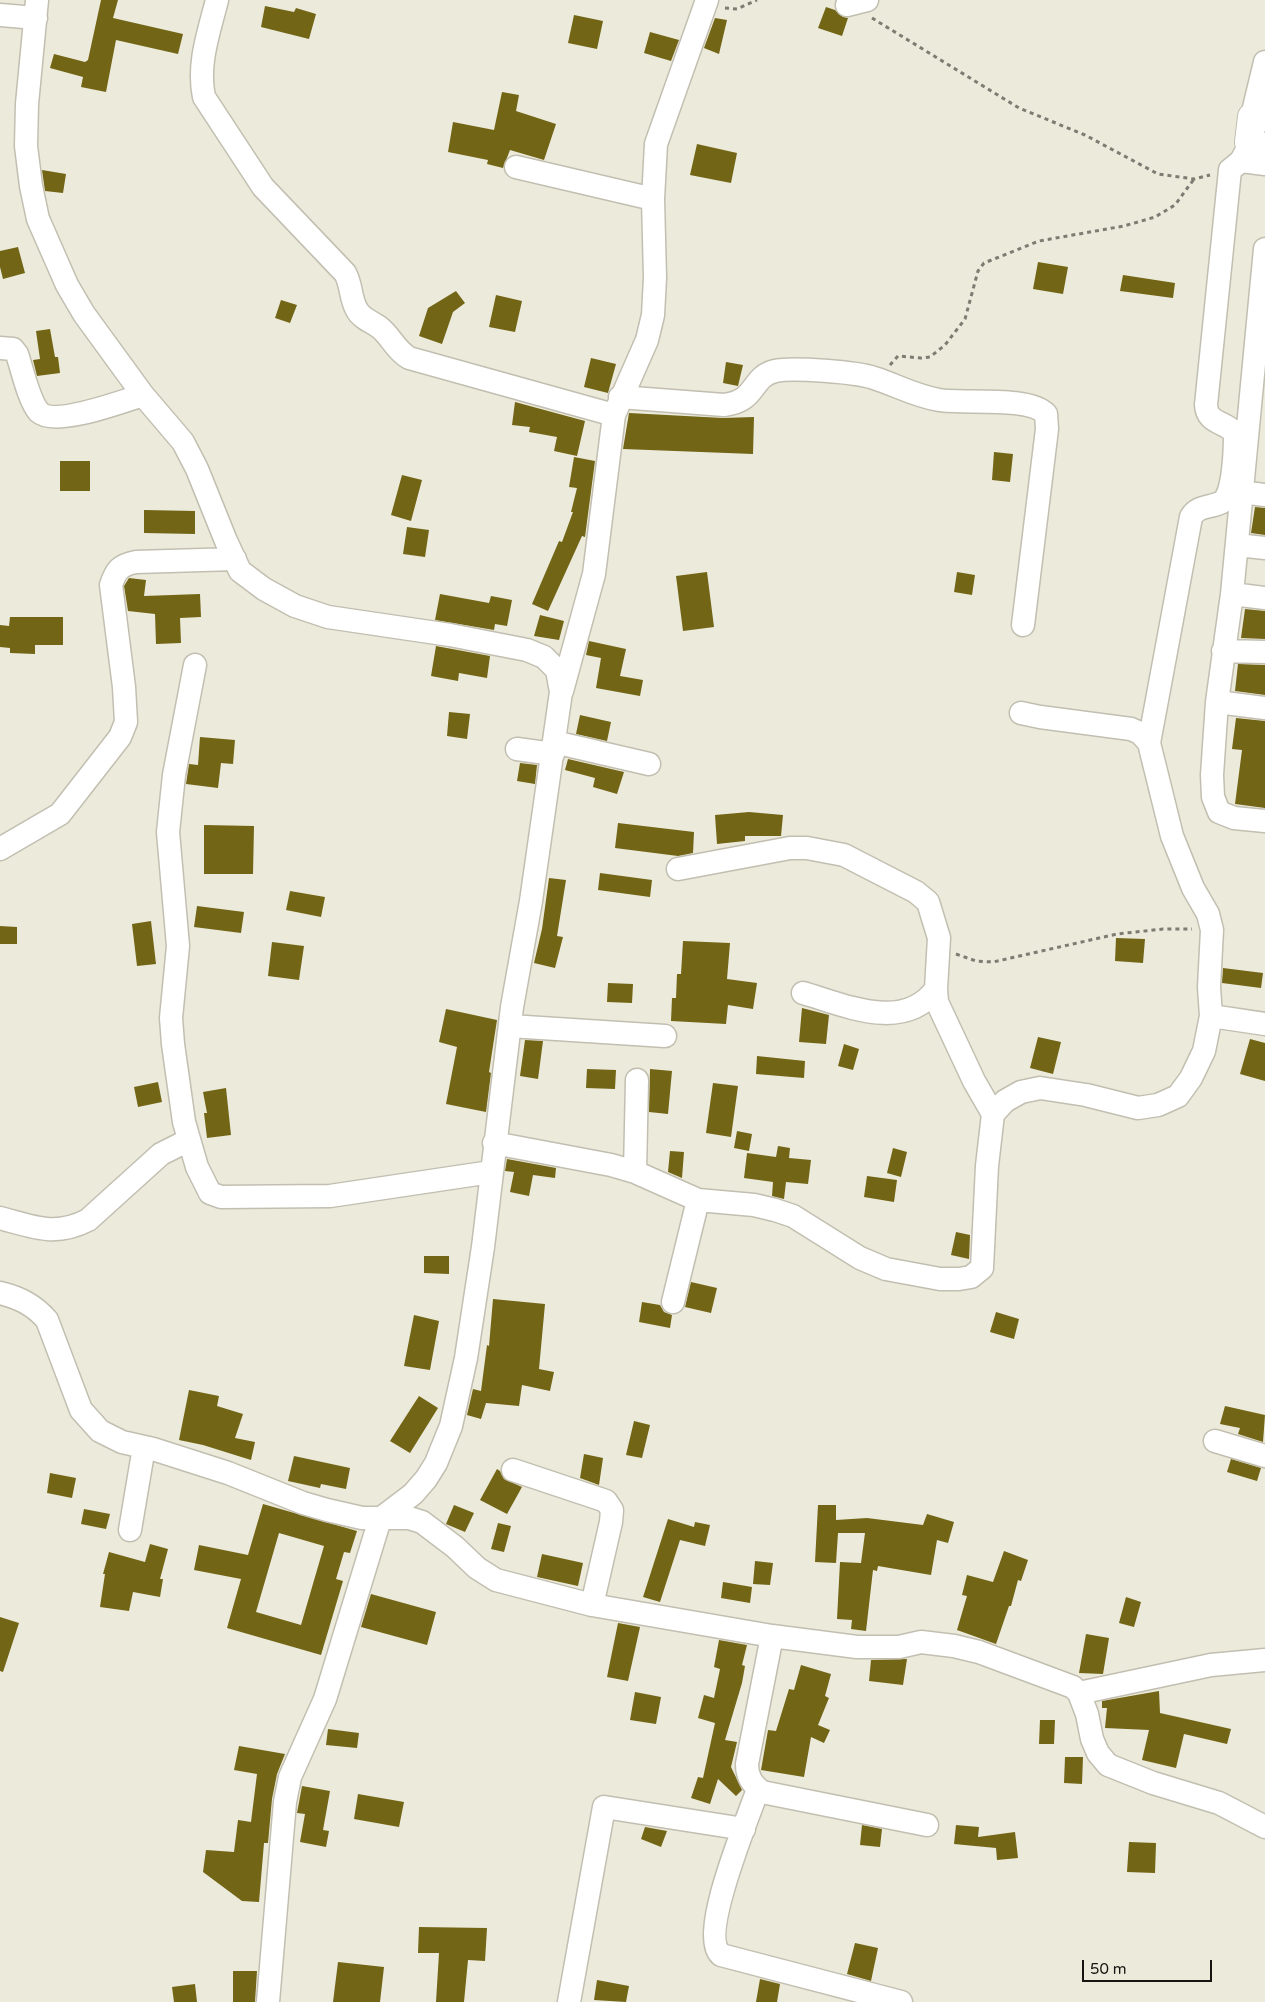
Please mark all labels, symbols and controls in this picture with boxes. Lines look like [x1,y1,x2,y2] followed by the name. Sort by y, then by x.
[1085,1950,1215,1982] scale bar
[1090,1960,1127,1978] text: 50 m

